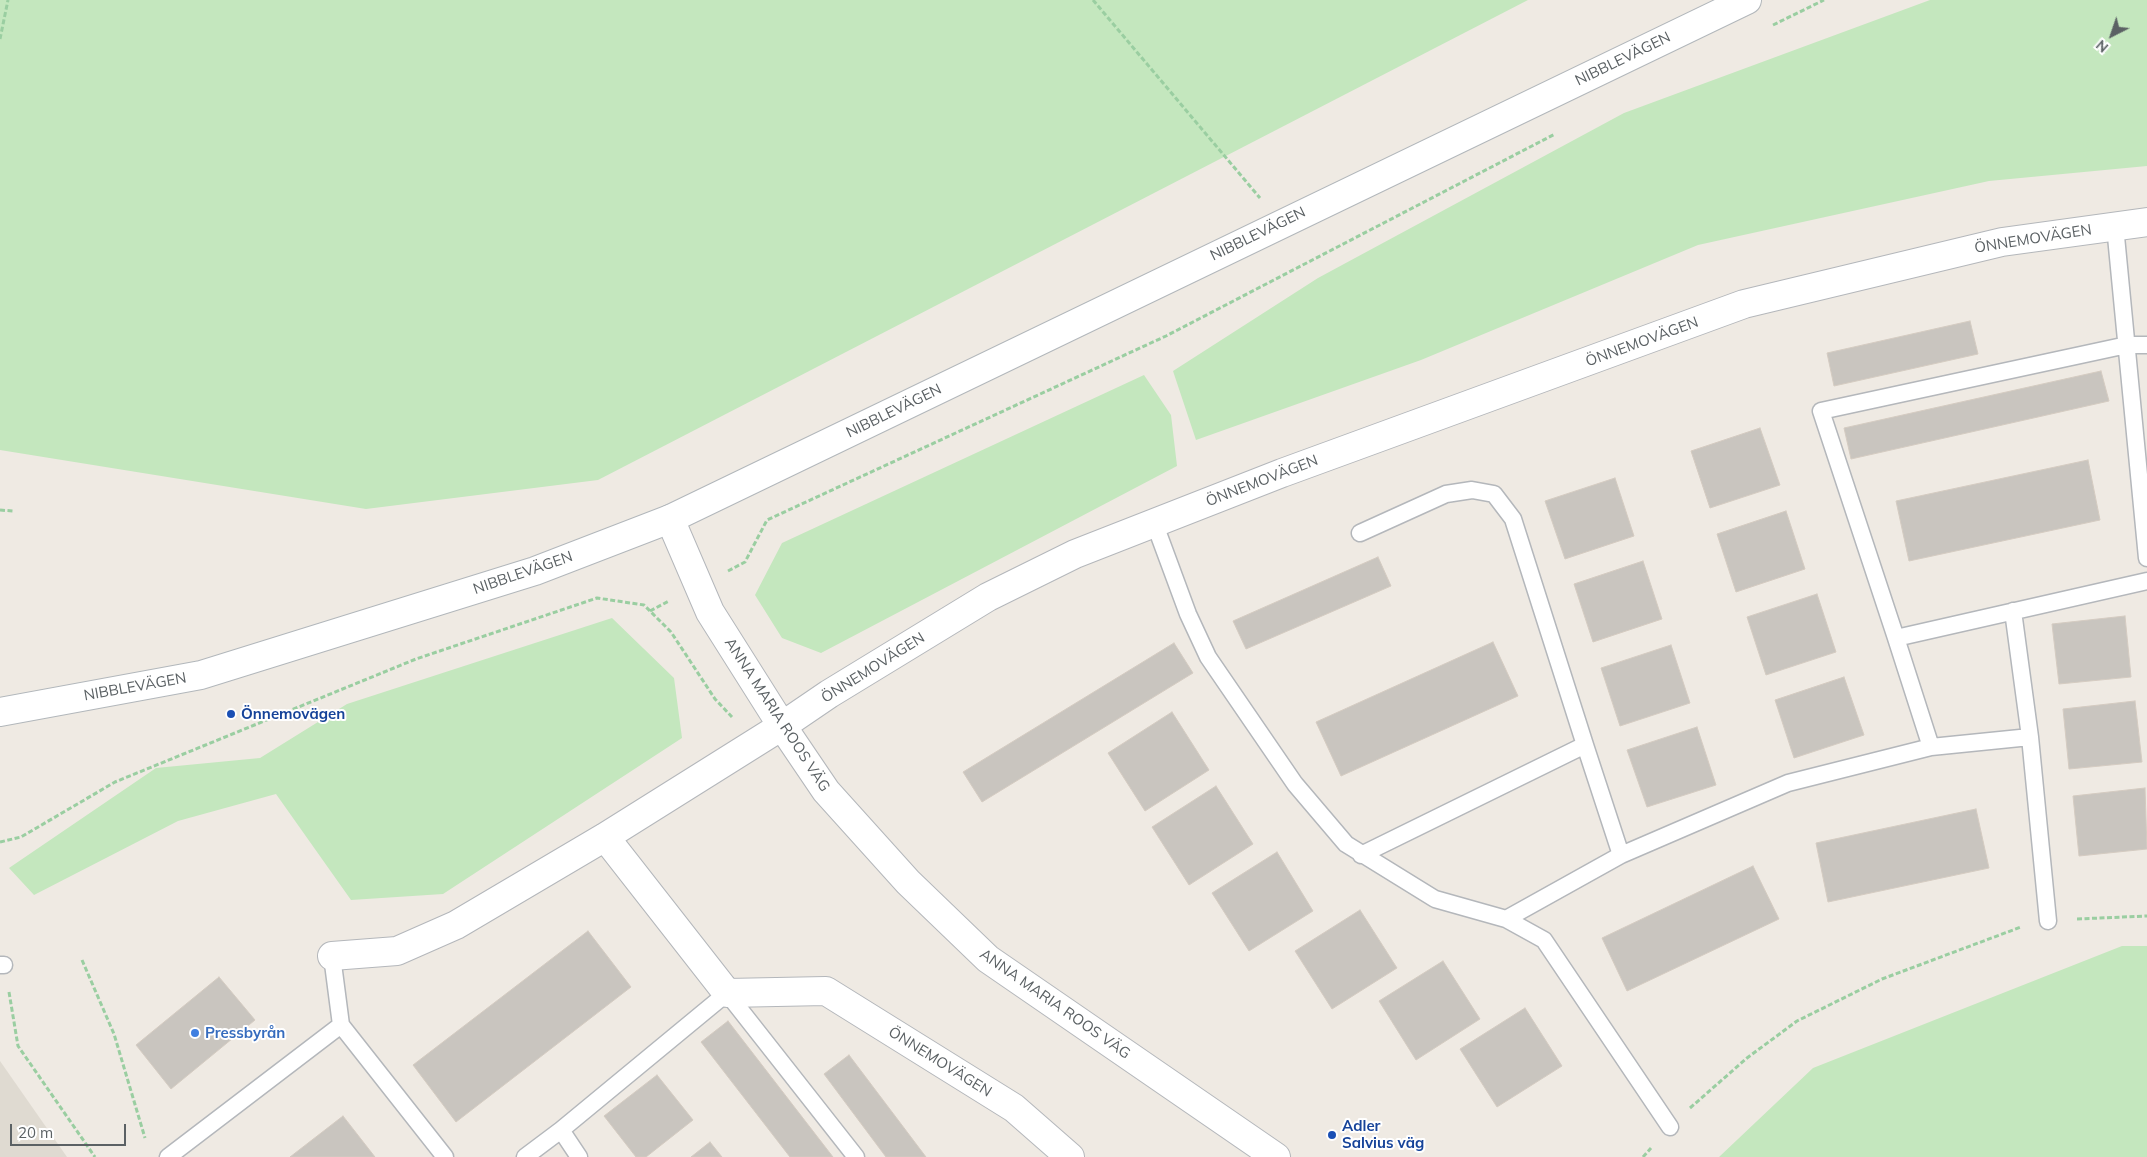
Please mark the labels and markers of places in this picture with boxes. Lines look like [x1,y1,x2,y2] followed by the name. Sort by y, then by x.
[241,705,345,723] place label: Önnemovägen
[225,708,237,720] marker: Önnemovägen
[205,1024,285,1042] place label: Pressbyrån
[189,1027,201,1039] marker: Pressbyrån
[1342,1117,1424,1152] place label: Adler Salvius väg
[1326,1129,1338,1141] marker: Adler Salvius väg

